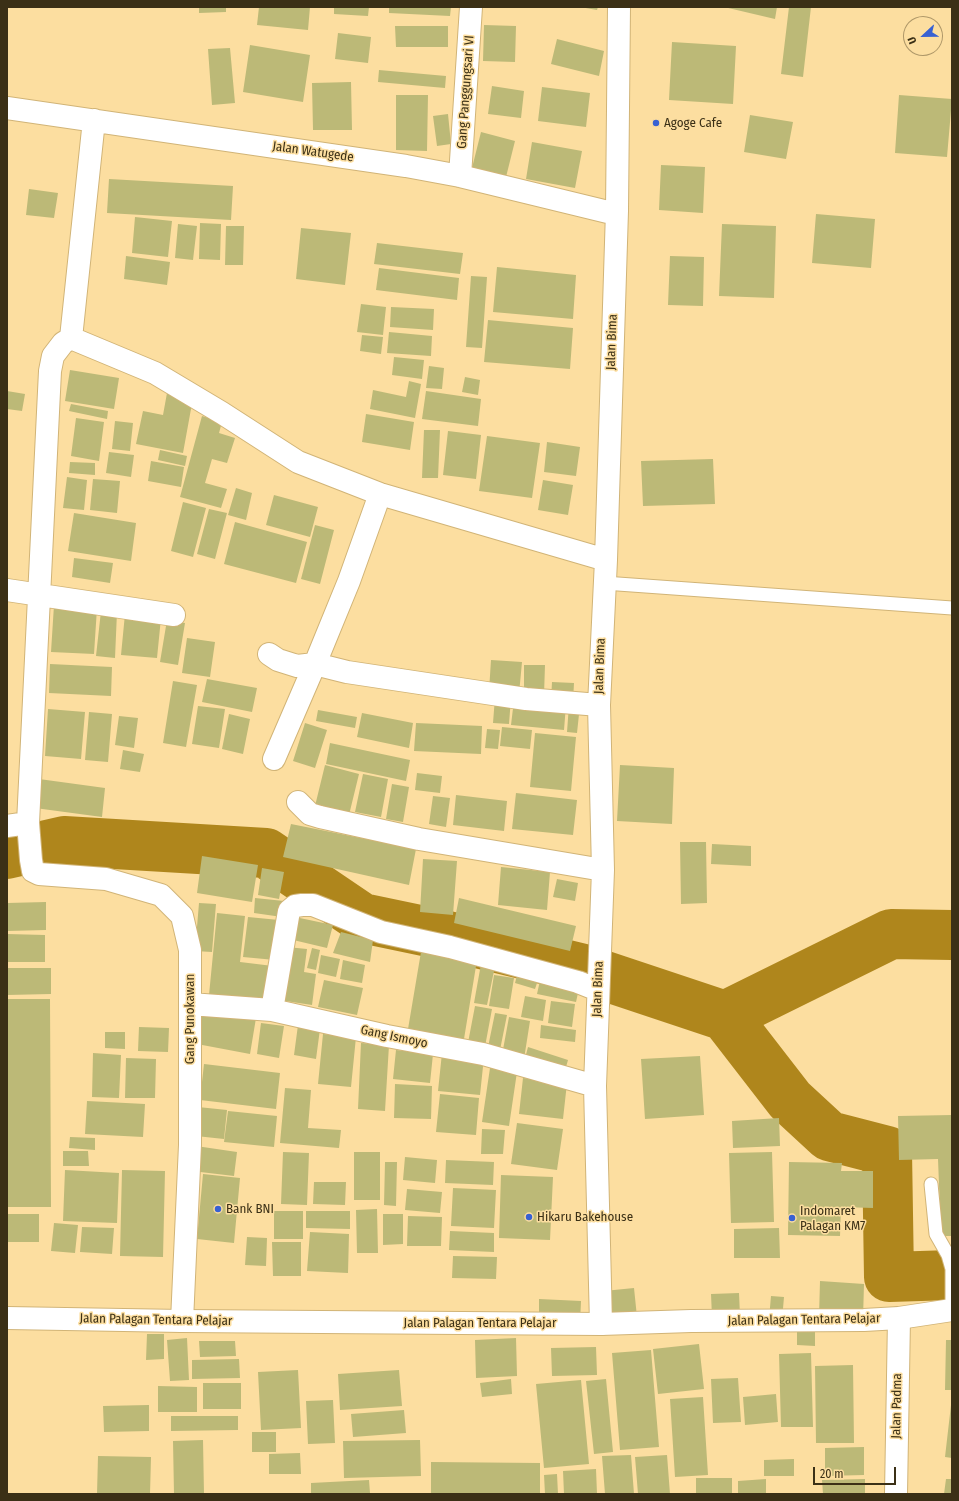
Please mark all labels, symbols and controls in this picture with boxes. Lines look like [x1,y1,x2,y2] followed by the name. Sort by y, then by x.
[903,16,943,56] north arrow
[454,35,478,149] street label: Gang Panggungsari VI
[905,35,920,46] text: U
[664,115,722,131] place label: Agoge Cafe
[651,118,661,128] marker: Agoge Cafe
[271,139,355,165] street label: Jalan Watugede
[603,314,621,370] street label: Jalan Bima
[591,638,609,694] street label: Jalan Bima
[589,961,607,1017] street label: Jalan Bima
[182,974,198,1064] street label: Gang Punokawan
[359,1022,429,1052] street label: Gang Ismoyo
[226,1201,274,1217] place label: Bank BNI
[800,1203,865,1234] place label: Indomaret Palagan KM7
[213,1204,223,1214] marker: Bank BNI
[537,1209,633,1225] place label: Hikaru Bakehouse
[524,1212,534,1222] marker: Hikaru Bakehouse
[787,1213,797,1223] marker: Indomaret Palagan KM7
[79,1311,233,1329] street label: Jalan Palagan Tentara Pelajar
[727,1311,881,1329] street label: Jalan Palagan Tentara Pelajar
[404,1315,556,1331] street label: Jalan Palagan Tentara Pelajar
[889,1373,905,1439] street label: Jalan Padma
[815,1459,898,1485] scale bar
[820,1467,844,1481] text: 20 m

